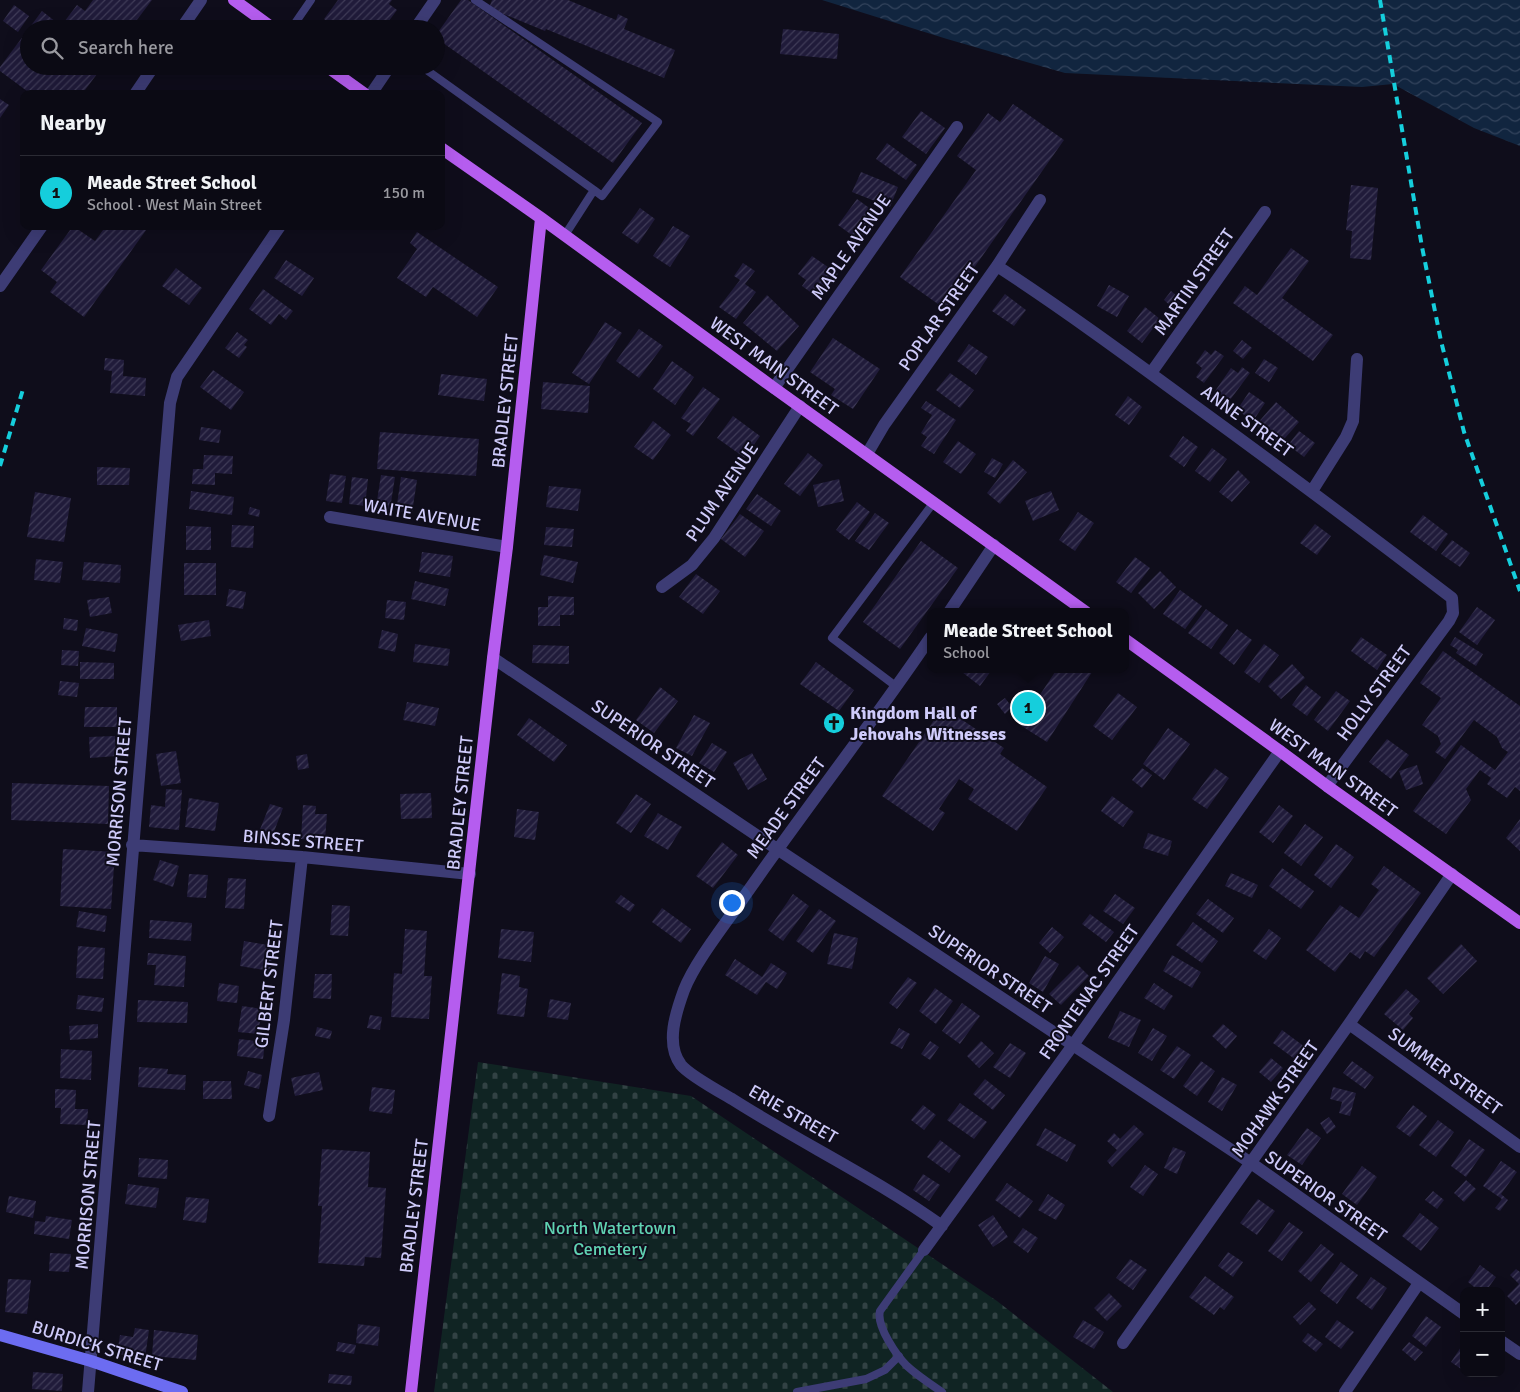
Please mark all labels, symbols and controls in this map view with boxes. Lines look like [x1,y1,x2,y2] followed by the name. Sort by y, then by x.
[20,20,445,75] search box
[38,34,66,62] icon: search
[78,36,174,60] text: Search here
[40,110,106,136] text: Nearby
[87,171,257,195] text: Meade Street School
[52,183,60,203] text: 1
[383,183,425,203] text: 150 m
[806,190,896,304] street label: MAPLE AVENUE
[87,195,262,215] text: School · West Main Street
[1149,224,1239,339] street label: MARTIN STREET
[894,259,984,375] street label: POPLAR STREET
[706,312,843,420] street label: WEST MAIN STREET
[487,332,523,469] street label: BRADLEY STREET
[1197,380,1297,462] street label: ANNE STREET
[681,438,763,546] street label: PLUM AVENUE
[361,494,483,536] street label: WAITE AVENUE
[927,608,1129,673] popup
[943,619,1113,643] text: Meade Street School
[1332,641,1416,745] street label: HOLLY STREET
[943,643,990,663] text: School
[1012,689,1044,727] pin: 1
[587,695,719,793] street label: SUPERIOR STREET
[850,702,1006,745] place label: Kingdom Hall of Jehovahs Witnesses
[822,711,846,735] church icon: Kingdom Hall of Jehovahs Witnesses
[1265,714,1402,822] street label: WEST MAIN STREET
[102,716,136,868] street label: MORRISON STREET
[442,734,478,871] street label: BRADLEY STREET
[742,753,830,863] street label: MEADE STREET
[242,825,364,857] street label: BINSSE STREET
[719,890,745,916] your location
[250,919,288,1049] street label: GILBERT STREET
[924,920,1056,1018] street label: SUPERIOR STREET
[1034,920,1144,1064] street label: FRONTENAC STREET
[1384,1023,1506,1119] street label: SUMMER STREET
[1227,1036,1324,1162] street label: MOHAWK STREET
[745,1080,841,1148] street label: ERIE STREET
[71,1119,105,1271] street label: MORRISON STREET
[395,1137,433,1274] street label: BRADLEY STREET
[1261,1146,1391,1246] street label: SUPERIOR STREET
[544,1217,676,1260] park label: North Watertown Cemetery
[1460,1287,1505,1377] map controls
[1460,1287,1505,1332] button: +
[29,1316,165,1376] street label: BURDICK STREET
[1460,1332,1505,1377] button: −

